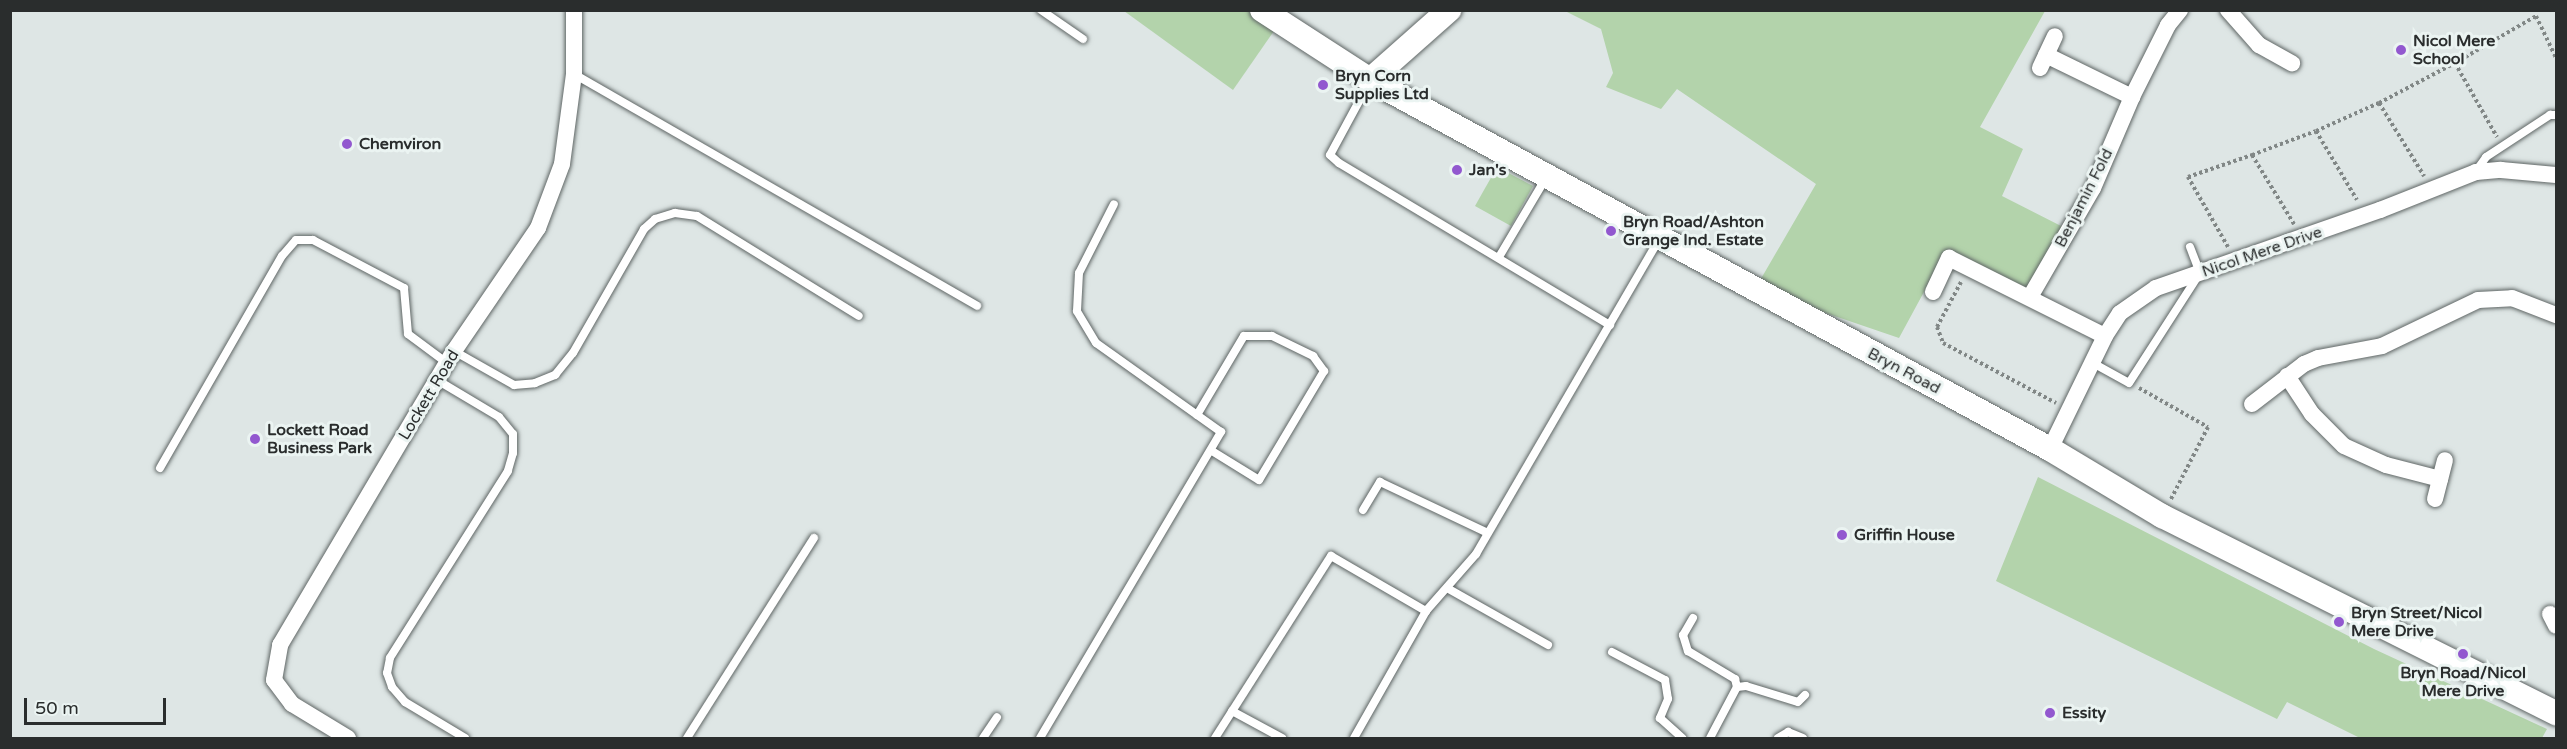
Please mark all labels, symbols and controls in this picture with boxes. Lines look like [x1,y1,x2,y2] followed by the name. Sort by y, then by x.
[2413,31,2495,69] place label: Nicol Mere School
[2394,43,2408,57] marker: Nicol Mere School
[1335,66,1429,104] place label: Bryn Corn Supplies Ltd
[1316,78,1330,92] marker: Bryn Corn Supplies Ltd
[359,134,441,154] place label: Chemviron
[340,137,354,151] marker: Chemviron
[2051,145,2117,251] street label: Benjamin Fold
[1469,160,1506,180] place label: Jan's
[1450,163,1464,177] marker: Jan's
[1623,212,1764,250] place label: Bryn Road/Ashton Grange Ind. Estate
[2199,222,2325,282] street label: Nicol Mere Drive
[1604,224,1618,238] marker: Bryn Road/Ashton Grange Ind. Estate
[1864,344,1944,398] street label: Bryn Road
[395,346,463,444] street label: Lockett Road
[267,420,372,458] place label: Lockett Road Business Park
[248,432,262,446] marker: Lockett Road Business Park
[1854,525,1955,545] place label: Griffin House
[1835,528,1849,542] marker: Griffin House
[2351,603,2482,641] place label: Bryn Street/Nicol Mere Drive
[2332,615,2346,629] marker: Bryn Street/Nicol Mere Drive
[2456,647,2470,661] marker: Bryn Road/Nicol Mere Drive
[2400,663,2526,701] place label: Bryn Road/Nicol Mere Drive
[27,686,170,724] scale bar
[35,697,79,719] text: 50 m
[2062,703,2106,723] place label: Essity
[2043,706,2057,720] marker: Essity

